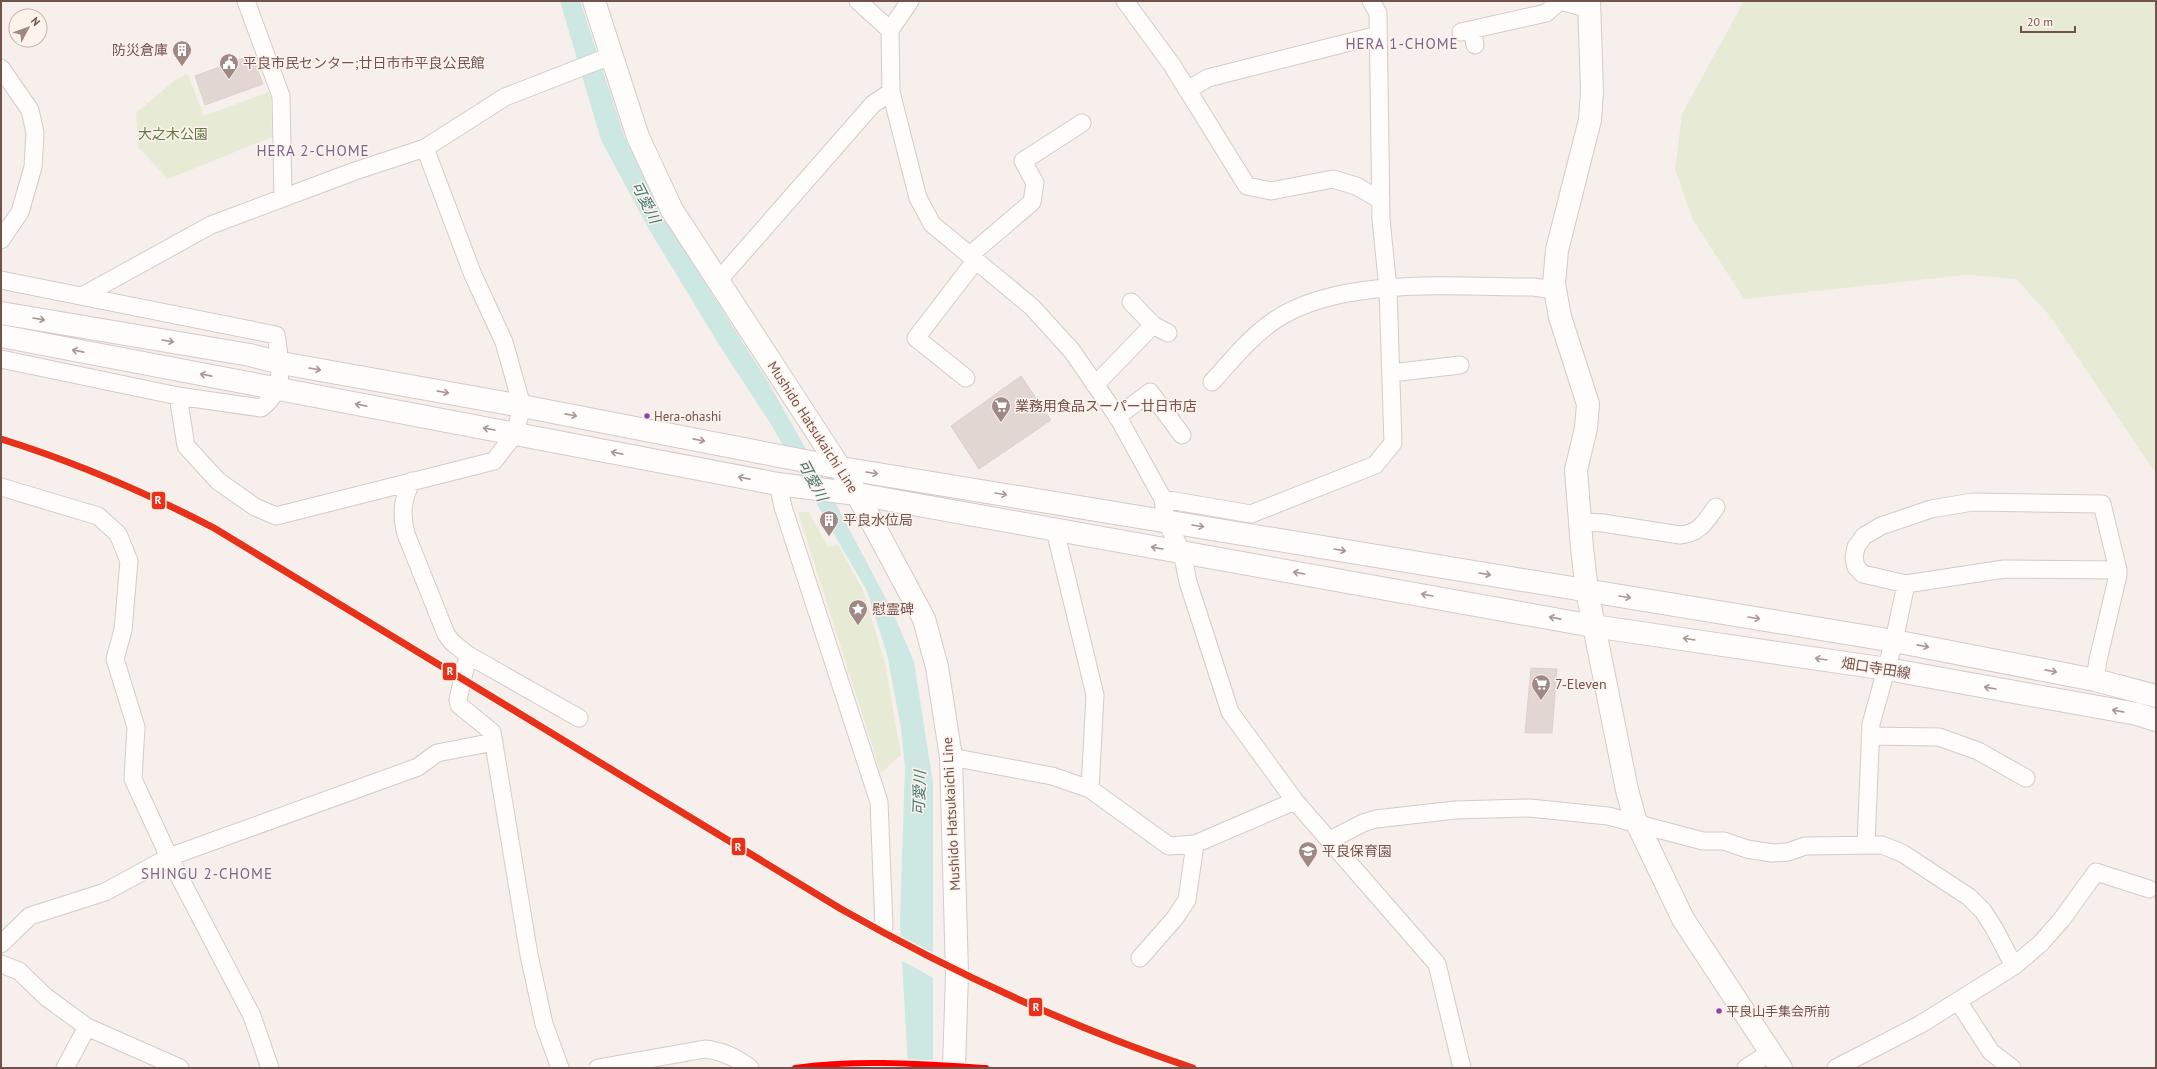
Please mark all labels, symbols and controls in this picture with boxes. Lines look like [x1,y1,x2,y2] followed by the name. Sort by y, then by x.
[8,8,48,48] north arrow
[2021,8,2075,34] scale bar
[28,14,43,29] text: N
[2027,14,2053,29] text: 20 m
[1345,34,1459,53] district label: HERA 1-CHOME
[171,39,193,67] building icon: 防災倉庫
[112,41,168,59] place label: 防災倉庫
[218,52,240,80] public building icon: 平良市民センター;廿日市市平良公民館
[243,54,485,72] place label: 平良市民センター;廿日市市平良公民館
[138,125,208,143] park label: 大之木公園
[256,141,370,160] district label: HERA 2-CHOME
[627,178,666,228] water label: 可愛川
[33,316,46,324] one-way arrow
[161,337,174,345] one-way arrow
[72,346,85,354] one-way arrow
[764,358,862,496] street label: Mushido Hatsukaichi Line
[308,365,321,373] one-way arrow
[200,371,213,379] one-way arrow
[436,388,449,396] one-way arrow
[990,395,1012,423] supermarket icon: 業務用食品スーパー廿日市店
[1015,397,1197,415] place label: 業務用食品スーパー廿日市店
[355,400,368,408] one-way arrow
[654,408,721,425] place label: Hera-ohashi
[564,411,577,419] one-way arrow
[642,411,652,421] marker: Hera-ohashi
[483,425,496,433] one-way arrow
[692,436,705,444] one-way arrow
[611,449,624,457] one-way arrow
[794,456,833,506] water label: 可愛川
[865,469,878,477] one-way arrow
[738,473,751,481] one-way arrow
[994,490,1007,498] one-way arrow
[151,491,166,510] line badge: R
[155,493,162,507] text: R
[818,509,840,537] building icon: 平良水位局
[843,511,913,529] place label: 平良水位局
[1191,522,1204,530] one-way arrow
[1151,543,1164,551] one-way arrow
[1333,546,1346,554] one-way arrow
[1293,568,1306,576] one-way arrow
[1479,570,1492,578] one-way arrow
[1421,591,1434,599] one-way arrow
[1618,593,1631,601] one-way arrow
[847,598,869,626] place icon: 慰霊碑
[872,600,914,618] place label: 慰霊碑
[1549,614,1562,622] one-way arrow
[1747,614,1760,622] one-way arrow
[1683,635,1696,643] one-way arrow
[1916,643,1929,651] one-way arrow
[1840,654,1912,682] street label: 畑口寺田線
[1815,655,1828,663] one-way arrow
[442,662,457,681] line badge: R
[447,664,454,678] text: R
[2044,668,2057,676] one-way arrow
[1530,673,1552,701] supermarket icon: 7-Eleven
[1555,675,1607,693] place label: 7-Eleven
[1984,683,1997,691] one-way arrow
[2112,706,2125,714] one-way arrow
[938,737,964,891] street label: Mushido Hatsukaichi Line
[909,768,929,816] water label: 可愛川
[731,837,746,856] line badge: R
[735,840,742,854] text: R
[1297,840,1319,868] school or university icon: 平良保育園
[1322,842,1392,860] place label: 平良保育園
[141,864,273,883] district label: SHINGU 2-CHOME
[1028,997,1043,1017] line badge: R
[1033,1000,1040,1014] text: R
[1726,1003,1830,1020] place label: 平良山手集会所前
[1714,1006,1724,1016] marker: 平良山手集会所前

